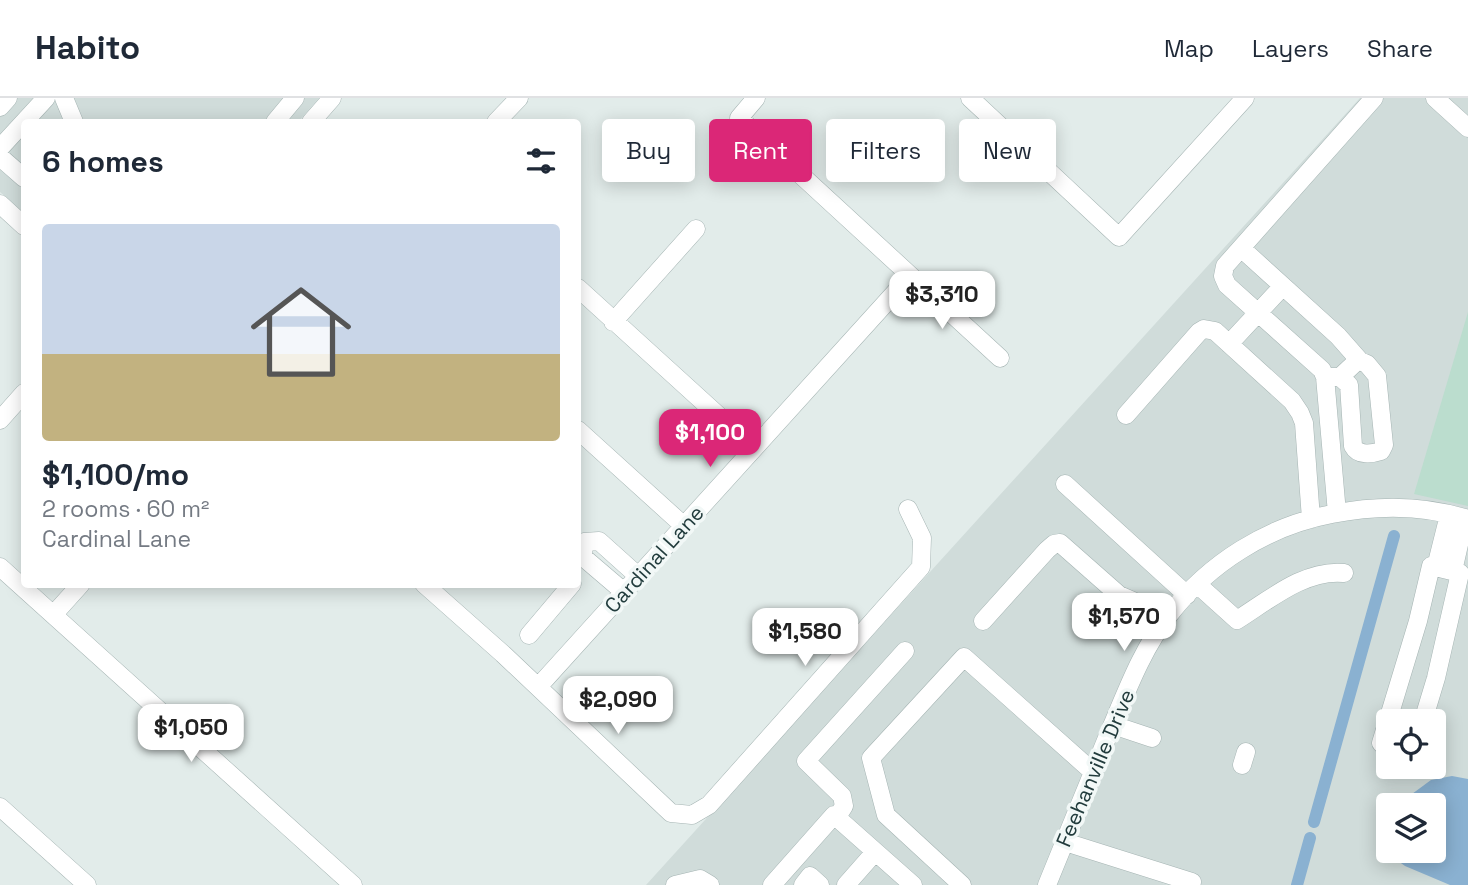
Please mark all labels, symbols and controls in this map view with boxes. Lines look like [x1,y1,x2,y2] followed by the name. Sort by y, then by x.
[35,27,140,69] text: Habito
[1164,33,1214,64] text: Map
[1252,33,1329,64] text: Layers
[1367,33,1433,64] text: Share
[602,119,695,182] chip: Buy
[709,119,812,182] chip: Rent
[826,119,945,182] chip: Filters
[959,119,1056,182] chip: New
[42,142,164,181] text: 6 homes
[522,142,560,180] icon: filters
[238,269,364,395] icon: home
[885,272,999,331] pin: $3,310
[905,279,979,309] text: $3,310
[653,410,767,469] pin: $1,100
[675,417,745,447] text: $1,100
[42,455,189,494] text: $1,100/mo
[42,494,209,524] text: 2 rooms · 60 m²
[598,499,710,619] street label: Cardinal Lane
[42,524,191,554] text: Cardinal Lane
[1067,594,1181,653] pin: $1,570
[1088,601,1160,631] text: $1,570
[748,608,862,668] pin: $1,580
[768,616,842,646] text: $1,580
[561,676,675,736] pin: $2,090
[579,684,657,714] text: $2,090
[1050,685,1140,851] street label: Feehanville Drive
[134,704,248,764] pin: $1,050
[1376,709,1446,863] map controls
[1376,709,1446,779] button: locate
[154,712,228,742] text: $1,050
[1376,793,1446,863] button: layers

